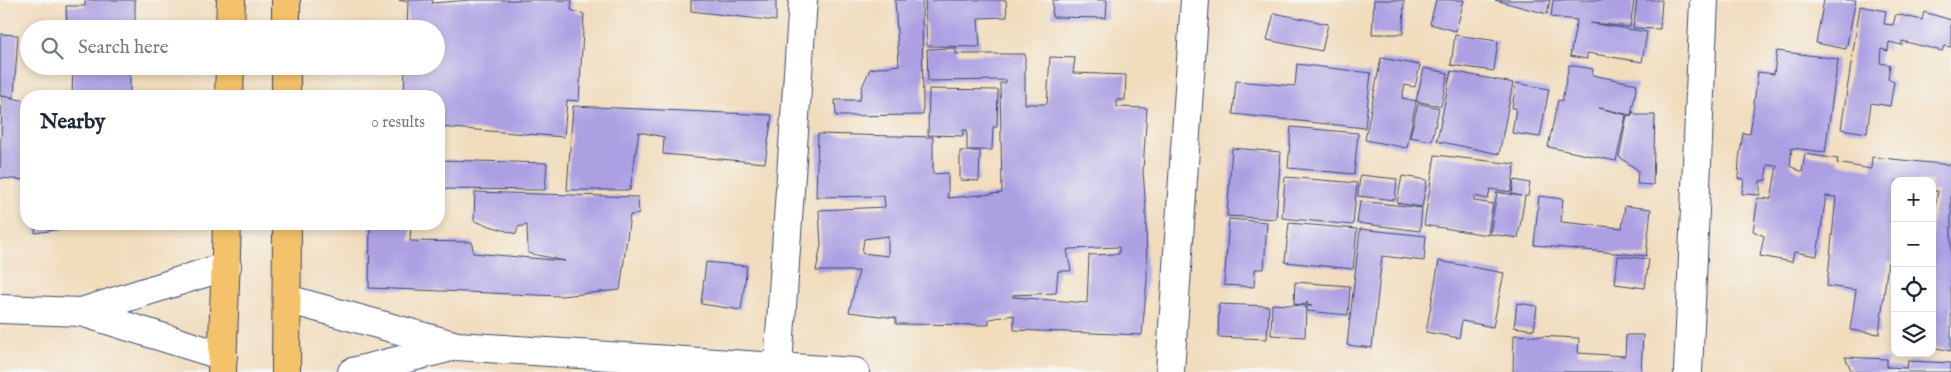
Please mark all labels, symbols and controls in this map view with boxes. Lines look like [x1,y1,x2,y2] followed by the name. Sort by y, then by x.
[20,20,445,75] search box
[38,34,66,62] icon: search
[78,36,169,60] text: Search here
[40,109,105,136] text: Nearby
[371,113,425,133] text: 0 results
[1891,177,1936,357] map controls
[1891,177,1936,222] button: +
[1891,222,1936,267] button: −
[1891,267,1936,312] button: locate
[1891,312,1936,357] button: layers

